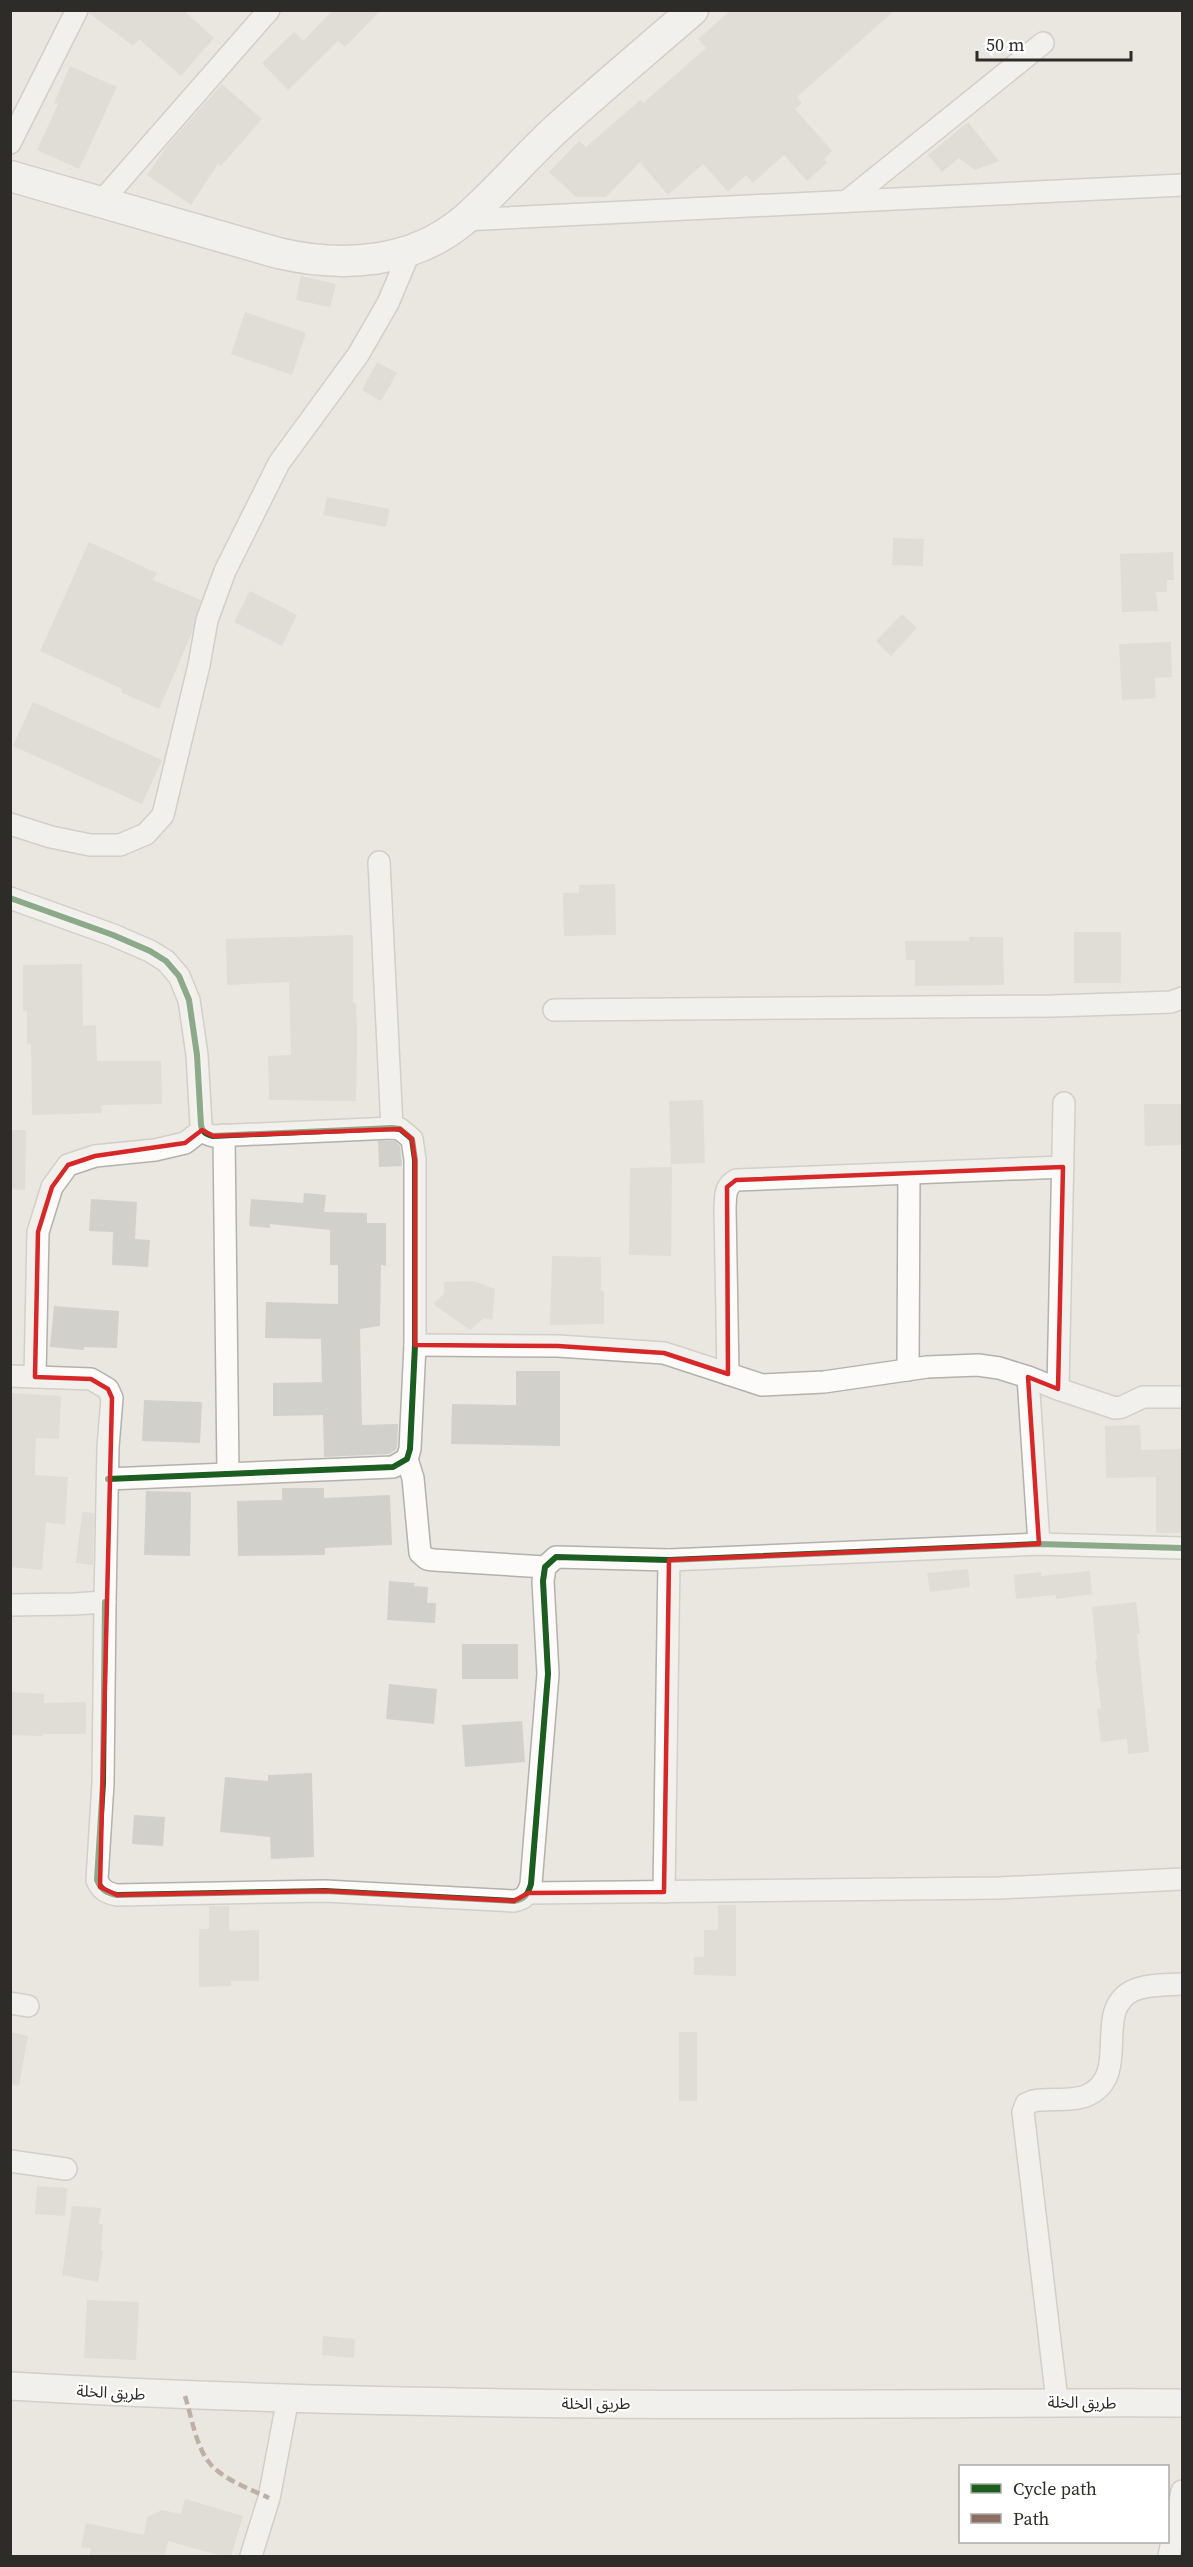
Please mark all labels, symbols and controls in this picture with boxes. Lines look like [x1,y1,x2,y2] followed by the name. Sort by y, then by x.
[977,24,1132,62] scale bar
[986,32,1024,57] text: 50 m
[76,2379,146,2405] street label: طريق الخلة
[1047,2390,1117,2414] street label: طريق الخلة
[562,2392,631,2414] street label: طريق الخلة
[959,2465,1169,2543] legend
[1013,2476,1097,2501] text: Cycle path
[1013,2506,1050,2531] text: Path

